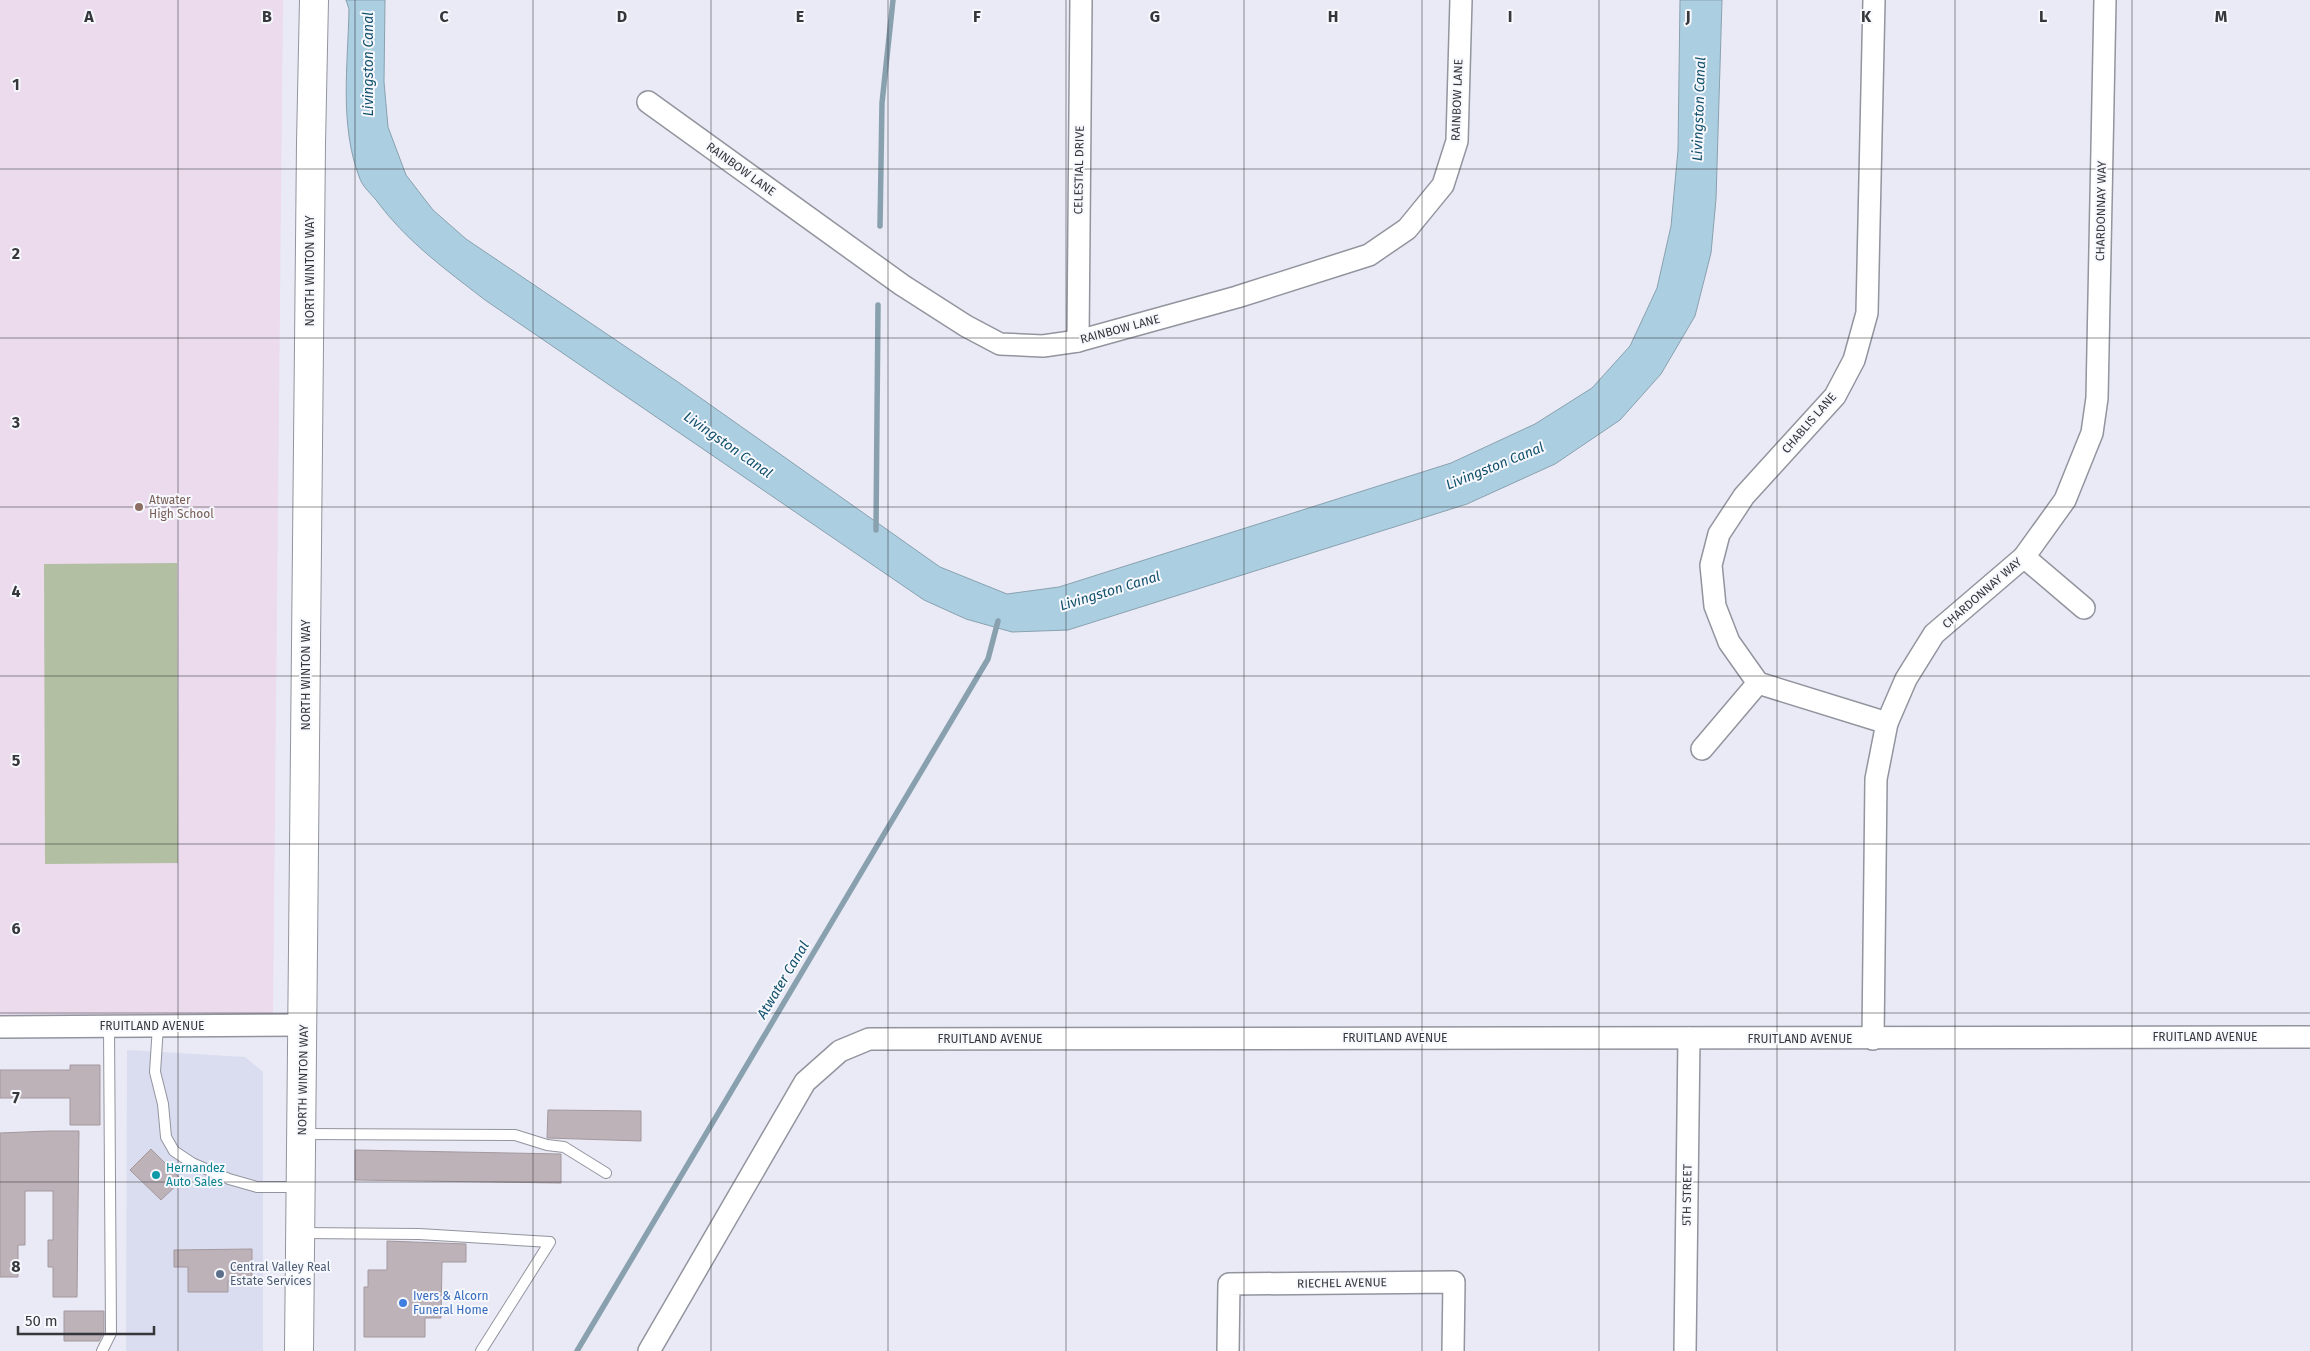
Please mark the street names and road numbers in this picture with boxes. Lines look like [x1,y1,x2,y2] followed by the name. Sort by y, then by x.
[1449,59,1465,141] street label: RAINBOW LANE
[1071,125,1087,215] street label: CELESTIAL DRIVE
[704,139,778,199] street label: RAINBOW LANE
[2093,160,2109,261] street label: CHARDONNAY WAY
[303,215,317,326] street label: NORTH WINTON WAY
[1079,312,1161,346] street label: RAINBOW LANE
[1779,390,1839,456] street label: CHABLIS LANE
[1940,555,2025,631] street label: CHARDONNAY WAY
[299,619,313,730] street label: NORTH WINTON WAY
[99,1019,205,1033] street label: FRUITLAND AVENUE
[295,1024,311,1136] street label: NORTH WINTON WAY
[2152,1030,2258,1044] street label: FRUITLAND AVENUE
[1342,1031,1448,1045] street label: FRUITLAND AVENUE
[937,1032,1043,1046] street label: FRUITLAND AVENUE
[1747,1032,1853,1046] street label: FRUITLAND AVENUE
[1679,1163,1695,1226] street label: 5TH STREET
[1297,1275,1387,1291] street label: RIECHEL AVENUE

